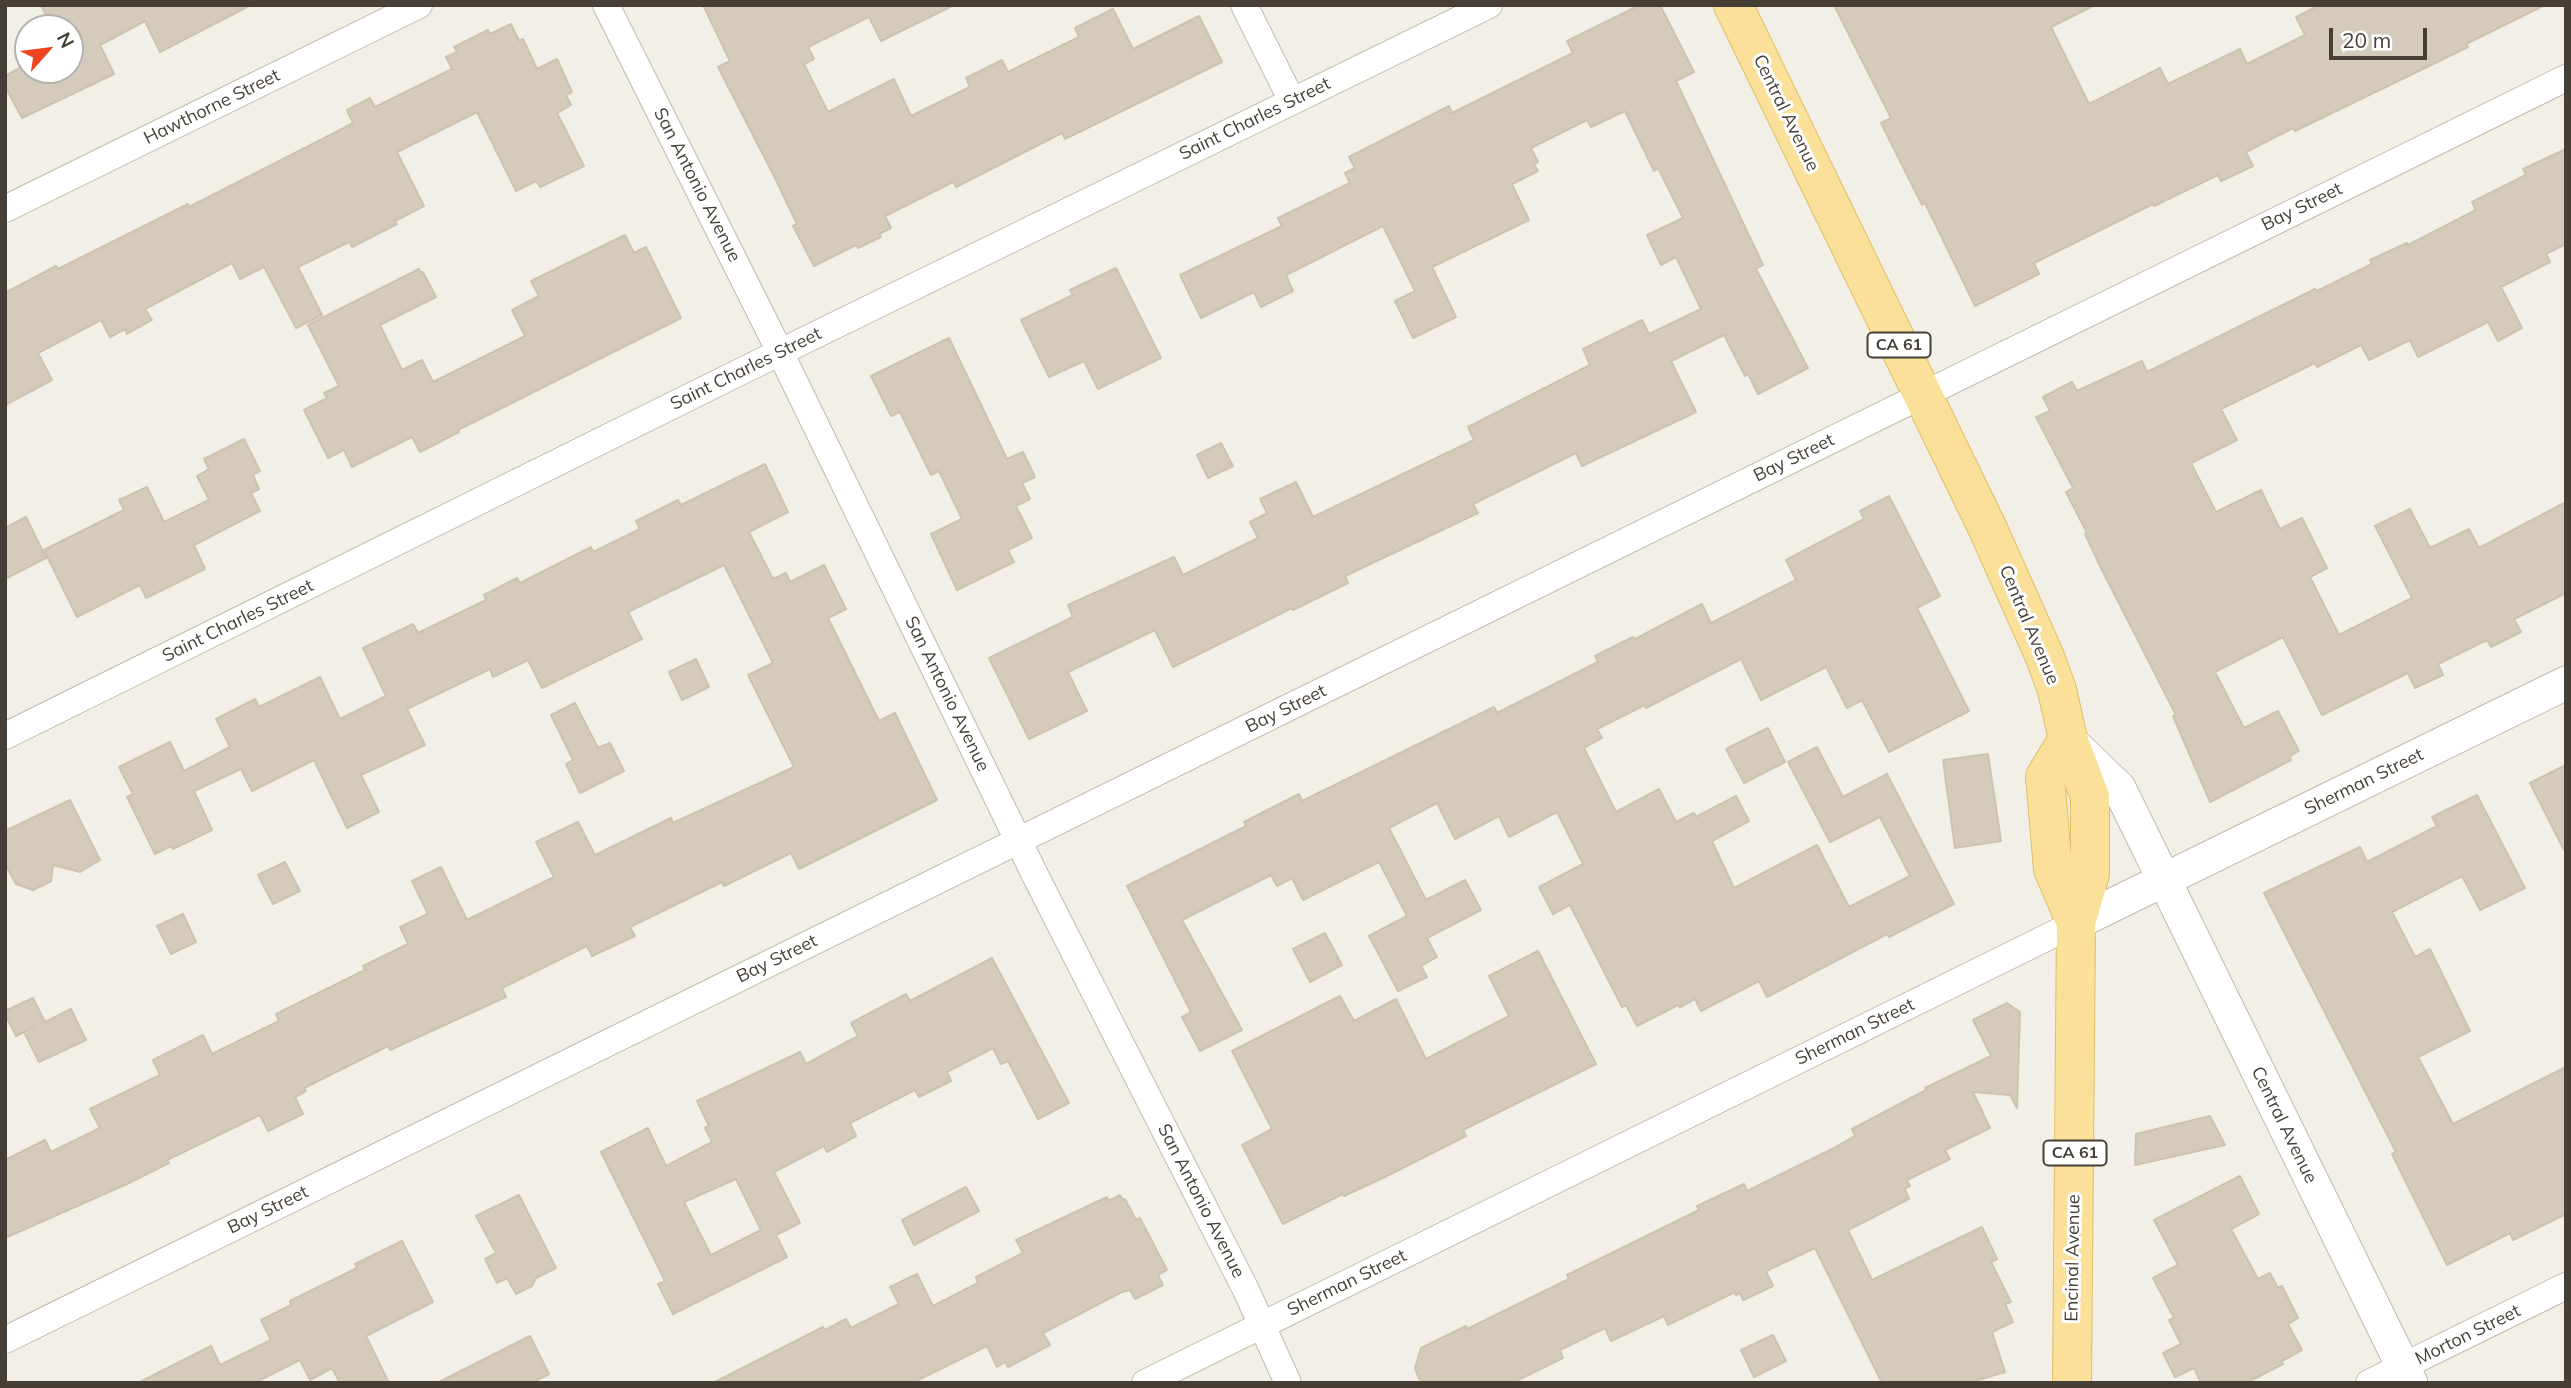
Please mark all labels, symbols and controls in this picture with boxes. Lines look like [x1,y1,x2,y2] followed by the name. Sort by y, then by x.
[14,14,84,84] north arrow
[2333,14,2431,58] scale bar
[2342,27,2391,53] text: 20 m
[52,28,80,52] text: N
[1748,51,1824,175] street label: Central Avenue
[140,65,284,149] street label: Hawthorne Street
[1176,73,1334,165] street label: Saint Charles Street
[649,104,745,266] street label: San Antonio Avenue
[2258,178,2346,236] street label: Bay Street
[667,323,825,415] street label: Saint Charles Street
[1868,332,1930,358] road number: CA 61
[1750,429,1838,487] street label: Bay Street
[1994,562,2064,688] street label: Central Avenue
[159,575,317,667] street label: Saint Charles Street
[900,613,994,775] street label: San Antonio Avenue
[1242,680,1330,738] street label: Bay Street
[2301,744,2427,820] street label: Sherman Street
[733,930,821,988] street label: Bay Street
[1792,994,1918,1070] street label: Sherman Street
[2246,1063,2322,1187] street label: Central Avenue
[1153,1120,1249,1282] street label: San Antonio Avenue
[2044,1140,2106,1166] road number: CA 61
[224,1181,312,1239] street label: Bay Street
[2061,1194,2085,1322] street label: Encinal Avenue
[1284,1245,1410,1321] street label: Sherman Street
[2412,1300,2524,1370] street label: Morton Street

